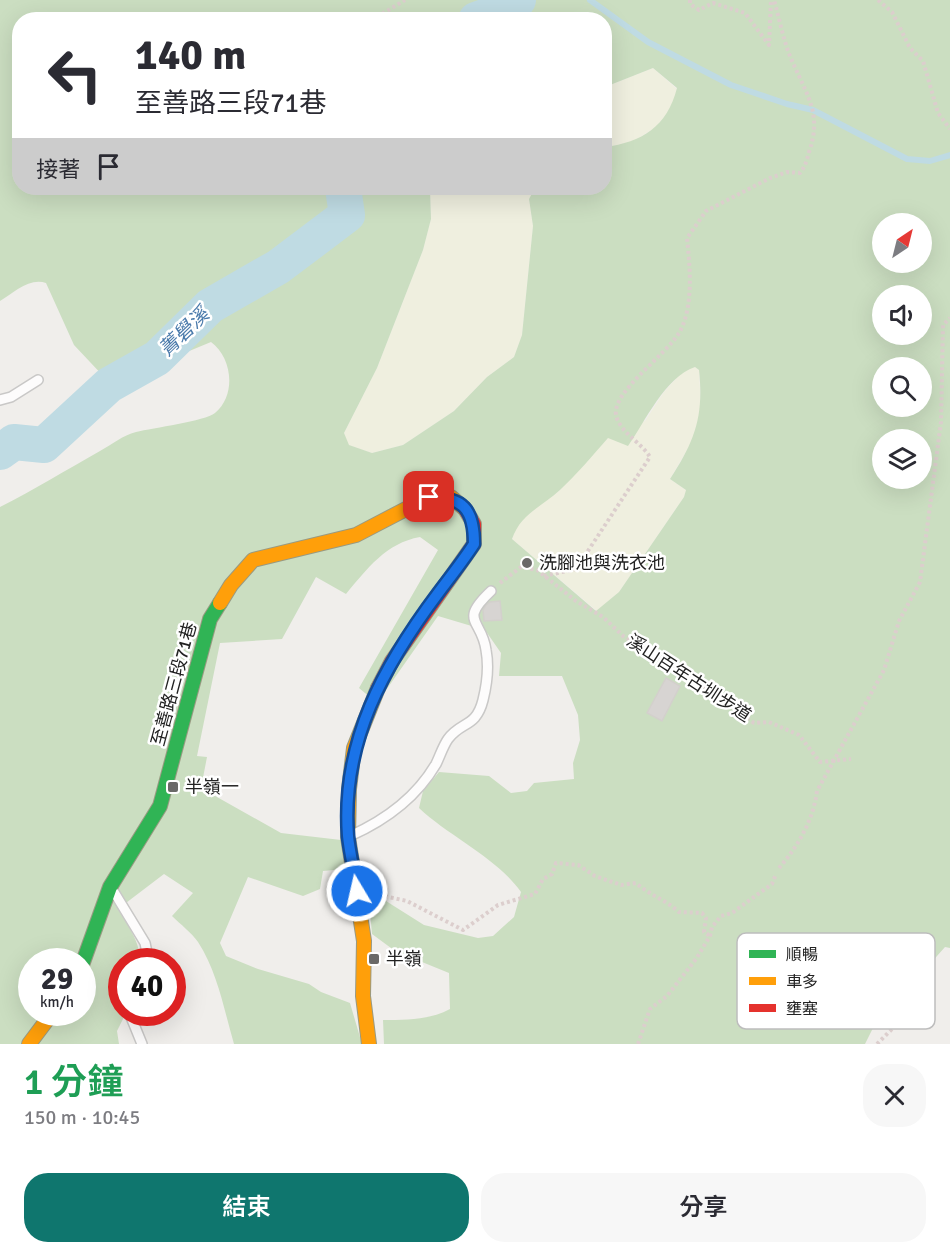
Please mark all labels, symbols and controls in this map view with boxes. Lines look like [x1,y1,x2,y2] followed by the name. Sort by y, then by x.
[135,30,246,81] text: 140 m
[36,36,114,114] icon: left
[135,87,326,120] text: 至善路三段71巷
[92,150,125,183] icon: arrive
[36,156,80,183] text: 接著
[872,213,932,273] north arrow
[872,213,932,489] map controls
[872,285,932,345] button: sound
[154,300,216,362] water label: 菁礐溪
[872,357,932,417] button: search
[872,429,932,489] button: layers
[403,471,454,522] pin
[412,480,445,513] icon: arrive
[539,552,665,574] place label: 洗腳池與洗衣池
[520,556,534,570] marker: 洗腳池與洗衣池
[147,620,201,748] street label: 至善路三段71巷
[623,630,755,726] street label: 溪山百年古圳步道
[185,776,239,798] place label: 半嶺一
[166,780,180,794] marker: 半嶺一
[325,859,389,923] position arrow
[737,933,935,1029] legend
[786,945,818,965] text: 順暢
[108,948,186,1026] speed limit sign: 40
[386,948,422,970] place label: 半嶺
[367,952,381,966] marker: 半嶺
[41,961,73,998] text: 29
[786,972,818,992] text: 車多
[40,993,74,1011] text: km/h
[786,999,818,1019] text: 壅塞
[24,1060,123,1105] text: 1 分鐘
[863,1064,926,1127] button: close
[24,1105,140,1130] text: 150 m · 10:45
[24,1173,469,1242] button: 結束
[481,1173,926,1242] button: 分享

